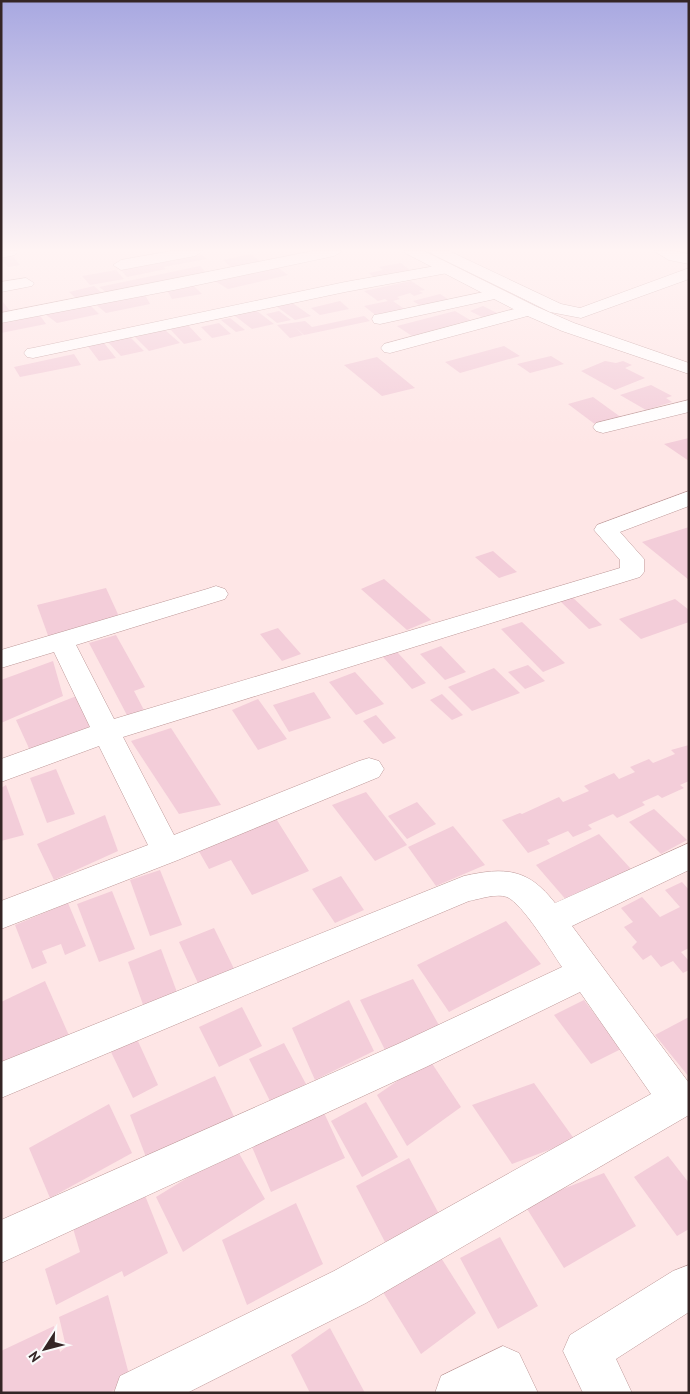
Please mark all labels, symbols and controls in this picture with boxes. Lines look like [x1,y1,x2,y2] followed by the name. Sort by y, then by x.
[20,1324,70,1374] north arrow
[24,1348,44,1366] text: N

